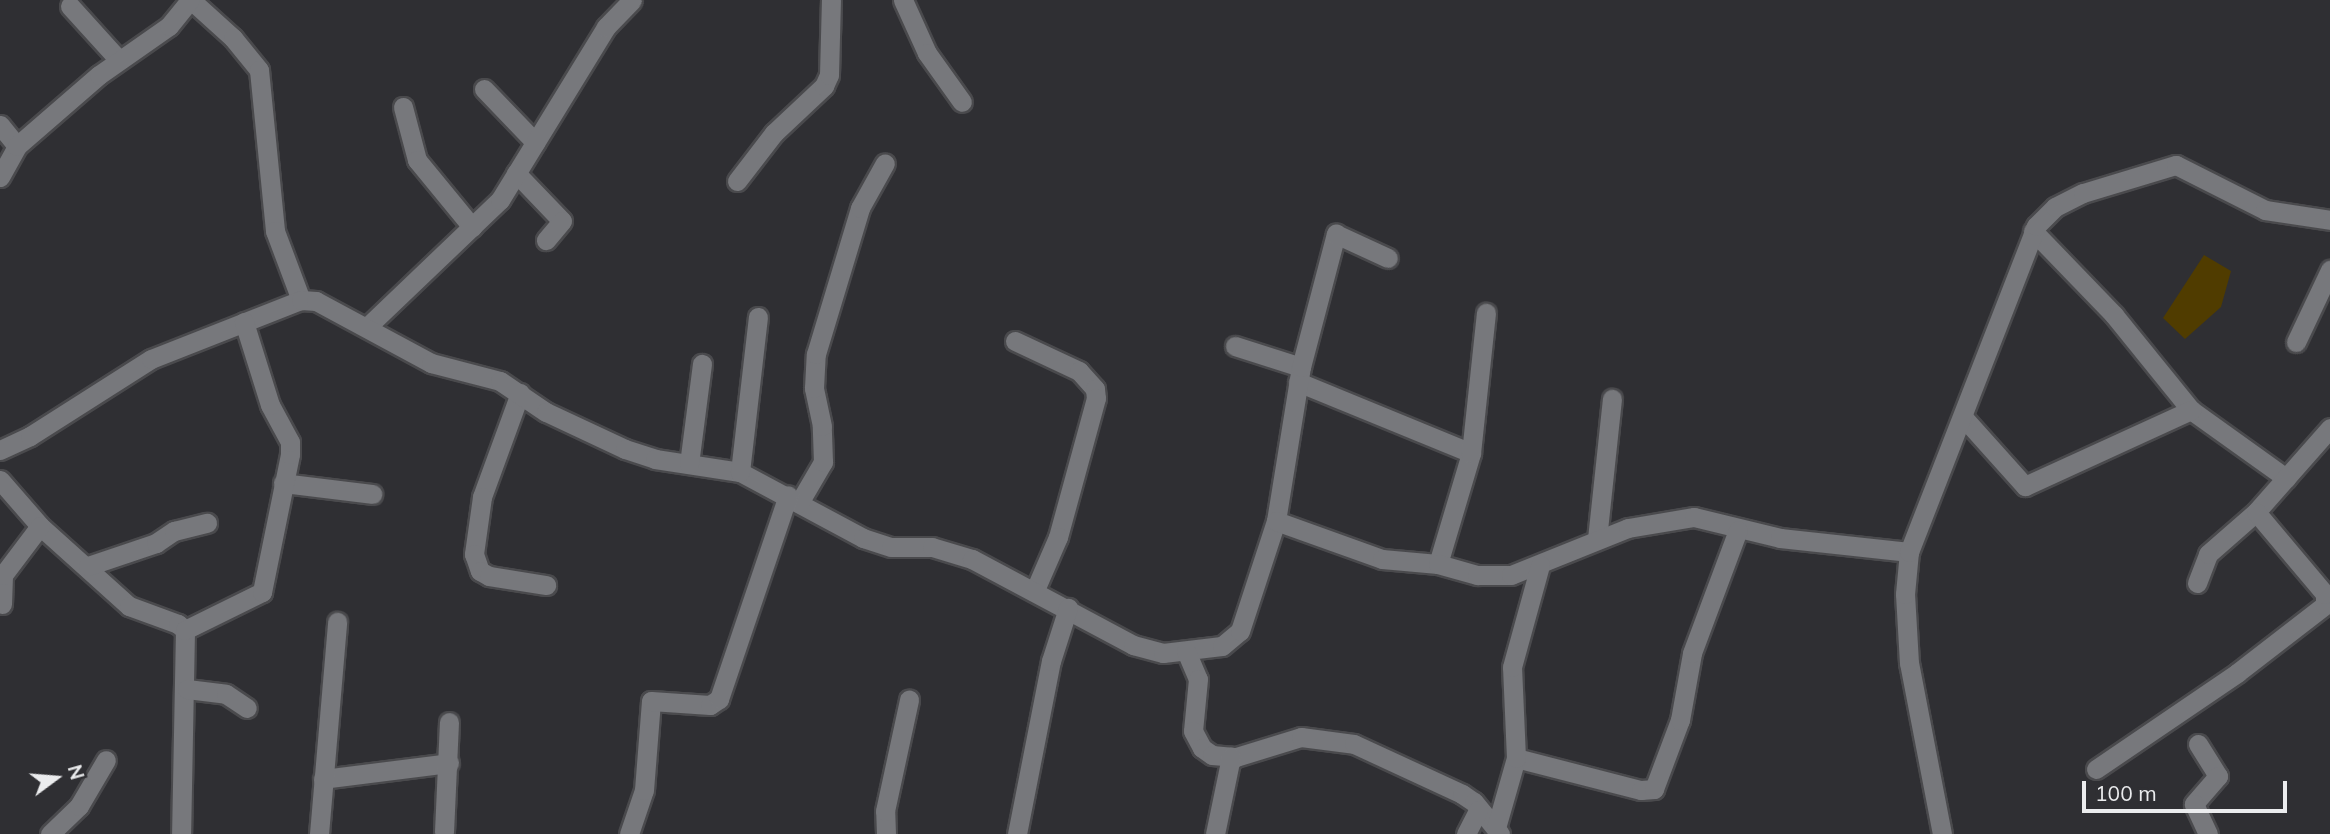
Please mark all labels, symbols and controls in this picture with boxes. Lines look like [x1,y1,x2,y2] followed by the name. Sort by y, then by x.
[21,743,91,813] north arrow
[63,762,90,782] text: N
[2085,768,2290,812] scale bar
[2095,780,2157,806] text: 100 m

